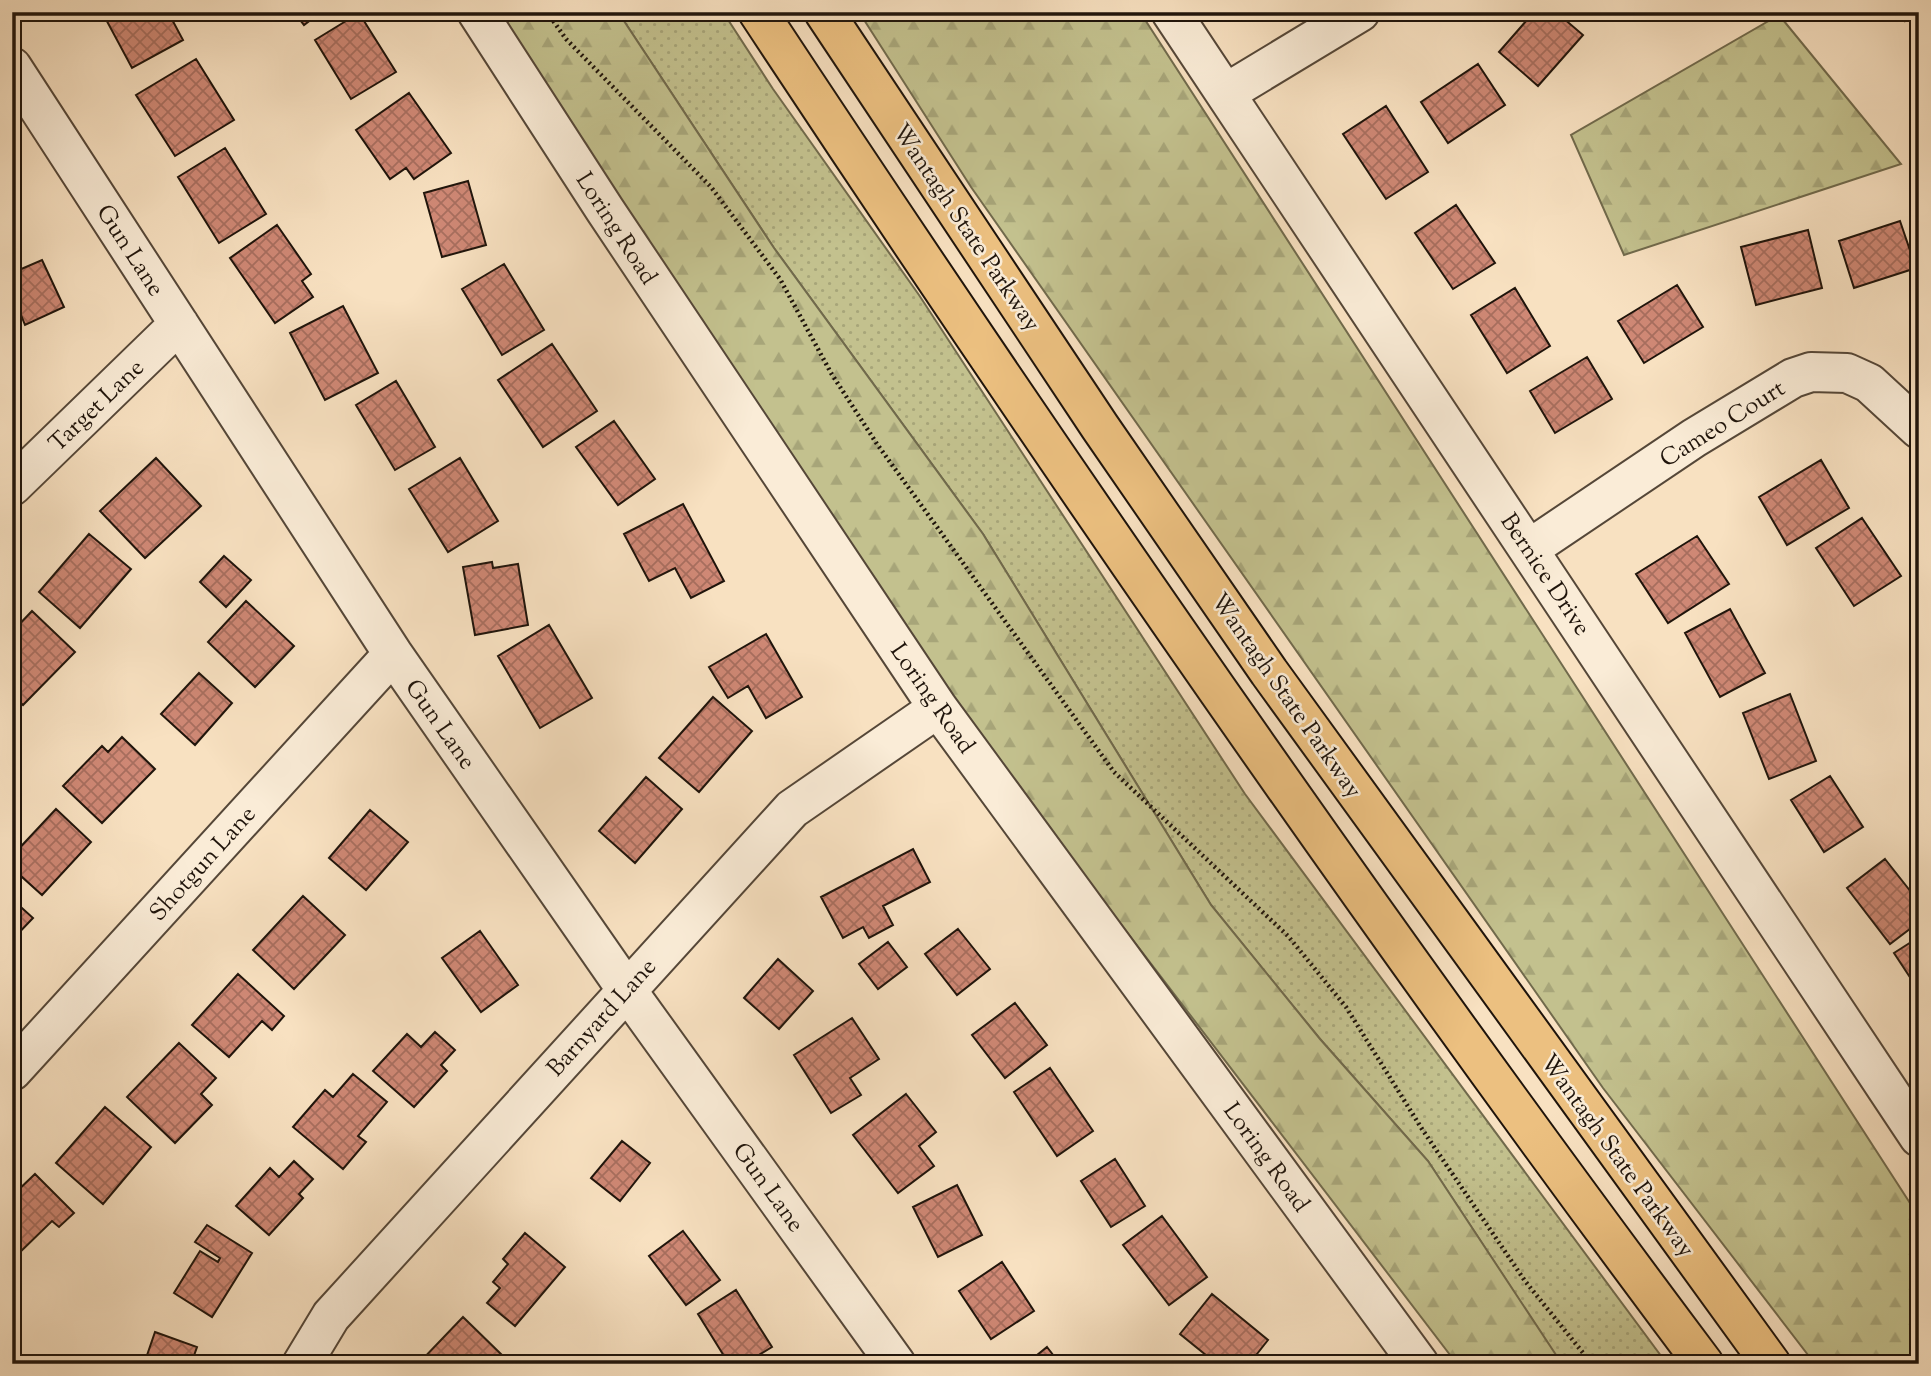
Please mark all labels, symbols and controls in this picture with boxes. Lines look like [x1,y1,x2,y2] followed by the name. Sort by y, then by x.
[883,117,1048,339] street label: Wantagh State Parkway
[566,166,665,292] street label: Loring Road
[87,198,172,304] street label: Gun Lane
[42,352,153,461] street label: Target Lane
[1654,373,1792,477] street label: Cameo Court
[1491,507,1598,643] street label: Bernice Drive
[1201,586,1369,806] street label: Wantagh State Parkway
[881,637,982,762] street label: Loring Road
[396,673,483,777] street label: Gun Lane
[142,799,265,930] street label: Shotgun Lane
[540,951,665,1085] street label: Barnyard Lane
[1531,1047,1702,1265] street label: Wantagh State Parkway
[1214,1096,1317,1220] street label: Loring Road
[723,1136,812,1240] street label: Gun Lane

